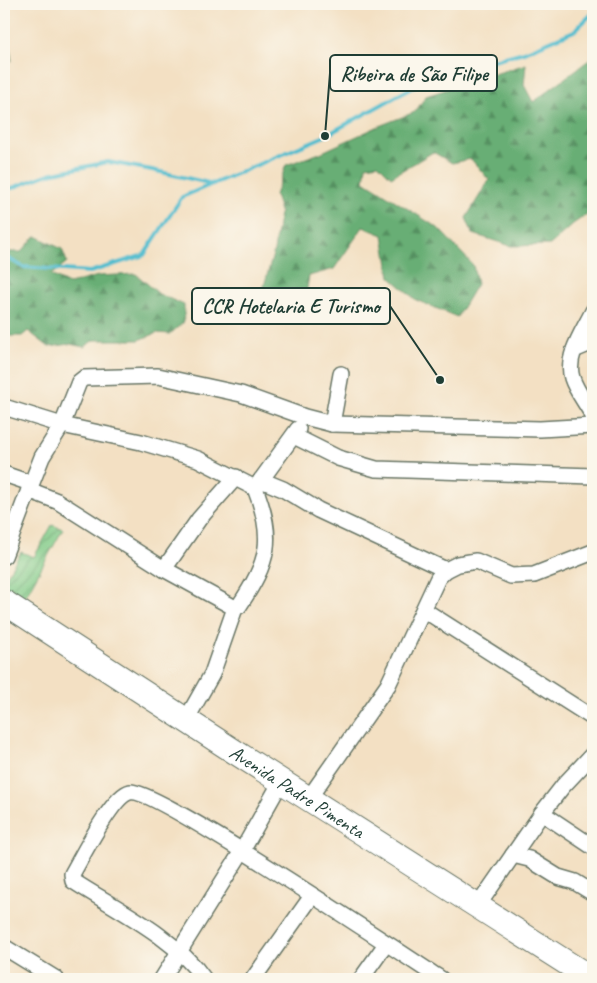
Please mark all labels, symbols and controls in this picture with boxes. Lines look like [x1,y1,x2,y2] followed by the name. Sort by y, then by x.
[330,55,497,91] callout: Ribeira de São Filipe
[340,61,490,87] text: Ribeira de São Filipe
[192,288,390,324] callout: CCR Hotelaria E Turismo
[202,293,382,319] text: CCR Hotelaria E Turismo
[225,739,371,845] street label: Avenida Padre Pimenta

